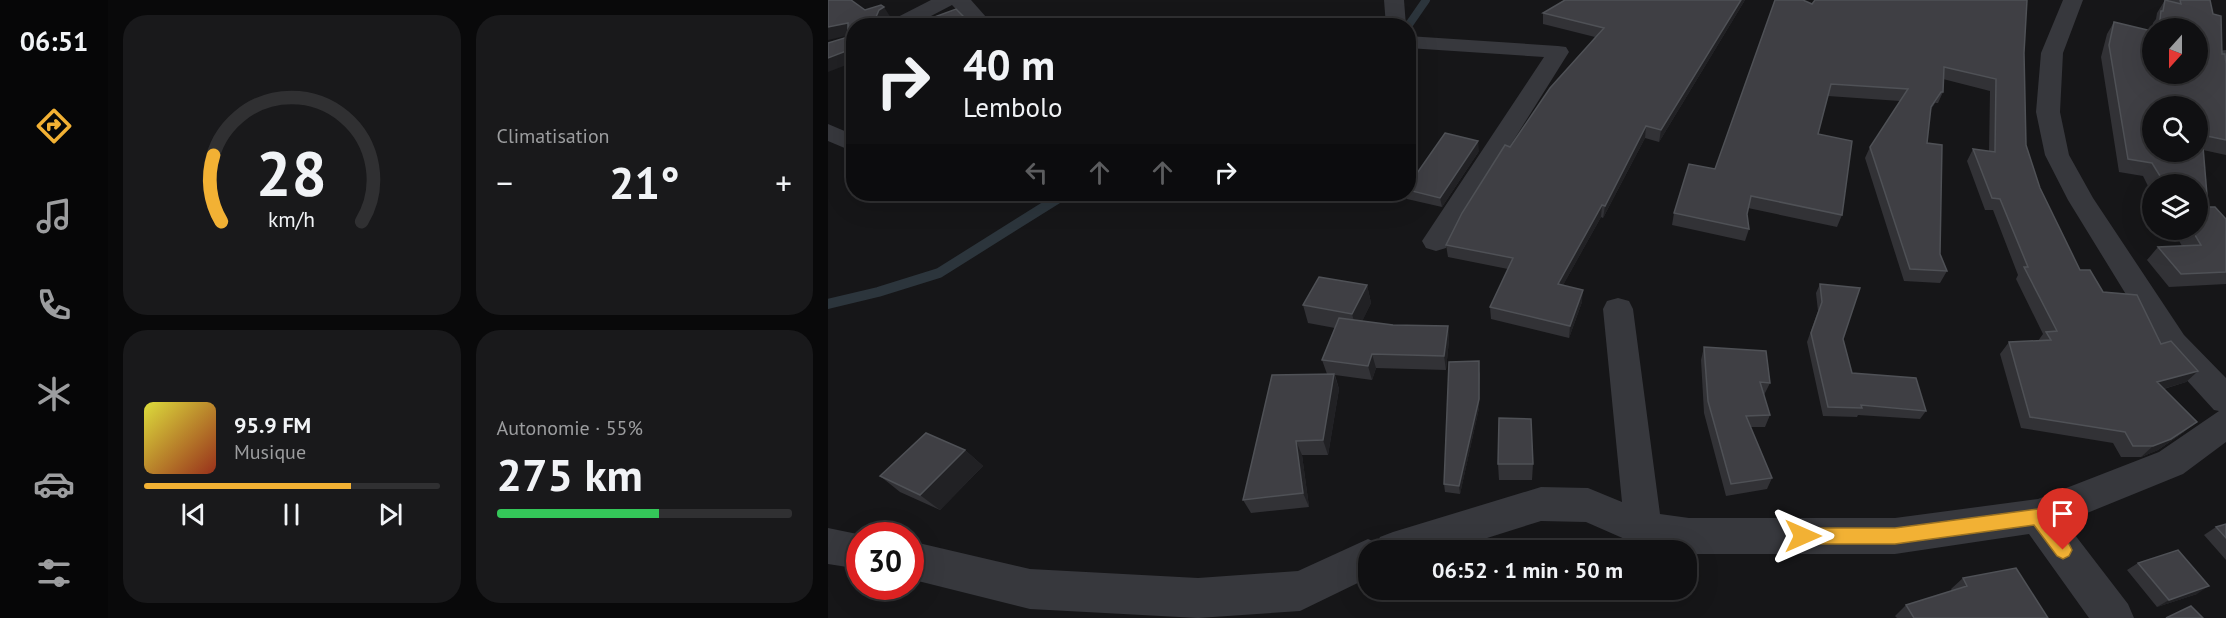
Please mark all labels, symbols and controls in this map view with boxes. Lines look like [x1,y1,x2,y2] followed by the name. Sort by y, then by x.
[2142,18,2208,84] north arrow
[2142,18,2208,240] map controls
[20,24,88,58] text: 06:51
[963,37,1055,92] text: 40 m
[864,42,942,120] icon: right
[963,90,1062,124] text: Lembolo
[2142,96,2208,162] button: search
[33,105,75,147] icon: directions
[497,123,610,149] text: Climatisation
[256,132,327,213] text: 28
[609,153,680,211] text: 21°
[1020,156,1053,189] icon: left
[1083,156,1116,189] icon: ahead
[1146,156,1179,189] icon: ahead
[1209,156,1242,189] icon: right
[497,161,513,204] text: −
[775,161,792,204] text: +
[2142,174,2208,240] button: layers
[33,195,75,237] icon: music
[268,205,315,233] text: km/h
[33,284,75,326] icon: phone
[33,373,75,415] icon: climate
[234,411,311,439] text: 95.9 FM
[497,415,643,441] text: Autonomie · 55%
[234,439,306,465] text: Musique
[497,445,643,503] text: 275 km
[33,463,75,505] icon: car
[2037,488,2088,550] pin
[2046,497,2079,530] icon: arrive
[177,498,210,531] icon: previous
[275,498,308,531] icon: pause
[374,498,407,531] icon: next
[1771,504,1835,568] position arrow
[846,522,924,600] speed limit sign: 30
[33,552,75,594] icon: filters
[1432,556,1623,584] text: 06:52 · 1 min · 50 m

